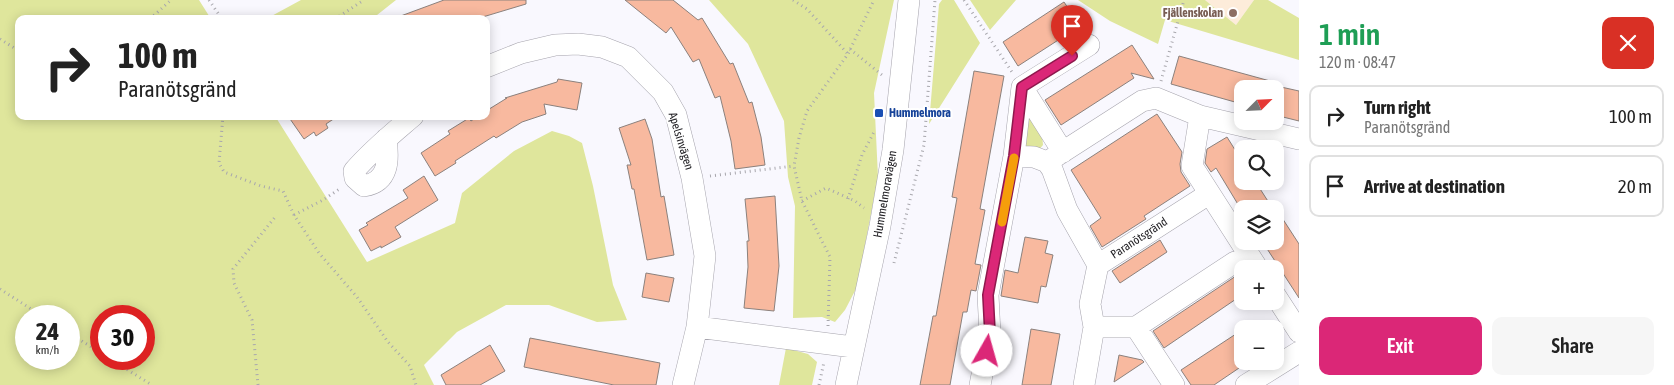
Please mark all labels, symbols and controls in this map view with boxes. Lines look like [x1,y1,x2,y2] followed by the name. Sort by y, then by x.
[1051,5,1093,56] pin
[1163,6,1223,20] place label: Fjällenskolan
[1227,7,1239,19] marker: Fjällenskolan
[1058,12,1086,40] icon: arrive
[1319,17,1380,51] text: 1 min
[1602,17,1654,69] button: close
[35,35,100,100] icon: right
[118,35,197,75] text: 100 m
[1319,53,1396,71] text: 120 m · 08:47
[118,76,237,102] text: Paranötsgränd
[1234,80,1284,130] north arrow
[1234,80,1284,370] map controls
[1364,96,1431,118] text: Turn right
[1321,102,1349,130] icon: right
[1609,105,1652,127] text: 100 m
[889,106,951,120] place label: Hummelmora
[873,107,885,119] marker: Hummelmora
[666,110,696,172] street label: Apelsinvägen
[1364,118,1450,136] text: Paranötsgränd
[1234,140,1284,190] button: search
[870,149,900,239] street label: Hummelmoravägen
[1321,172,1349,200] icon: arrive
[1364,175,1505,197] text: Arrive at destination
[1618,175,1652,197] text: 20 m
[1234,200,1284,250] button: layers
[1108,214,1170,262] street label: Paranötsgränd
[1234,260,1284,310] button: +
[90,305,155,370] speed limit sign: 30
[36,317,59,345] text: 24
[1319,317,1482,375] button: Exit
[1492,317,1654,375] button: Share
[1234,320,1284,370] button: −
[960,324,1012,376] position arrow
[36,343,59,357] text: km/h

